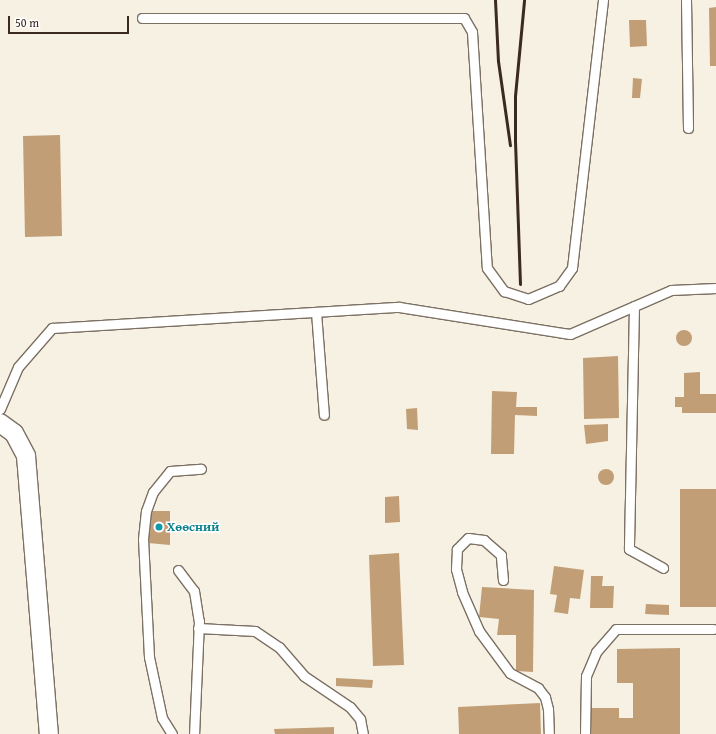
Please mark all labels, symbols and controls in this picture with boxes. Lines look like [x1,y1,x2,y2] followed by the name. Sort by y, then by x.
[10,8,131,34] scale bar
[15,14,39,31] text: 50 m
[167,519,219,535] place label: Хөөсний
[154,522,164,532] marker: Хөөсний

